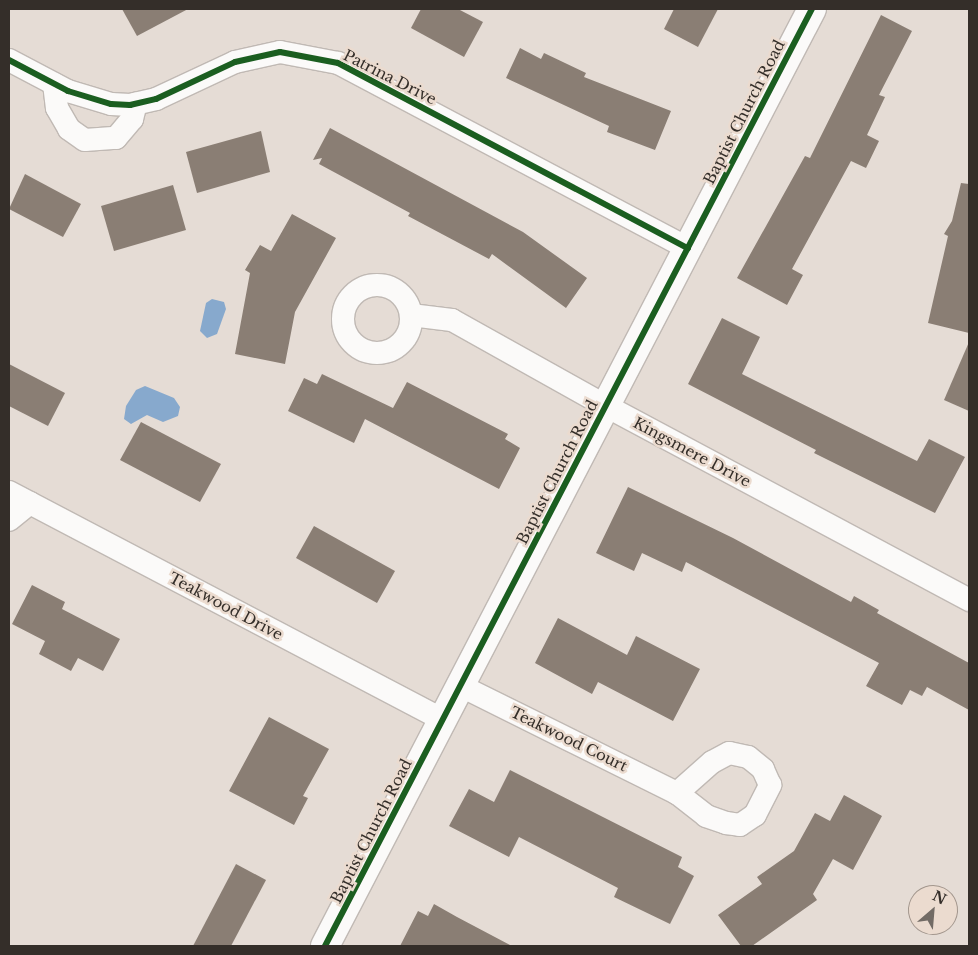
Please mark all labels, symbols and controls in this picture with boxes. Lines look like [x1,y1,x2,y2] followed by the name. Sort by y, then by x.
[700,37,788,187] street label: Baptist Church Road
[340,46,440,108] street label: Patrina Drive
[513,397,601,547] street label: Baptist Church Road
[630,413,754,491] street label: Kingsmere Drive
[166,568,286,644] street label: Teakwood Drive
[508,703,630,775] street label: Teakwood Court
[327,756,415,906] street label: Baptist Church Road
[908,885,958,935] north arrow
[929,887,949,909] text: N

